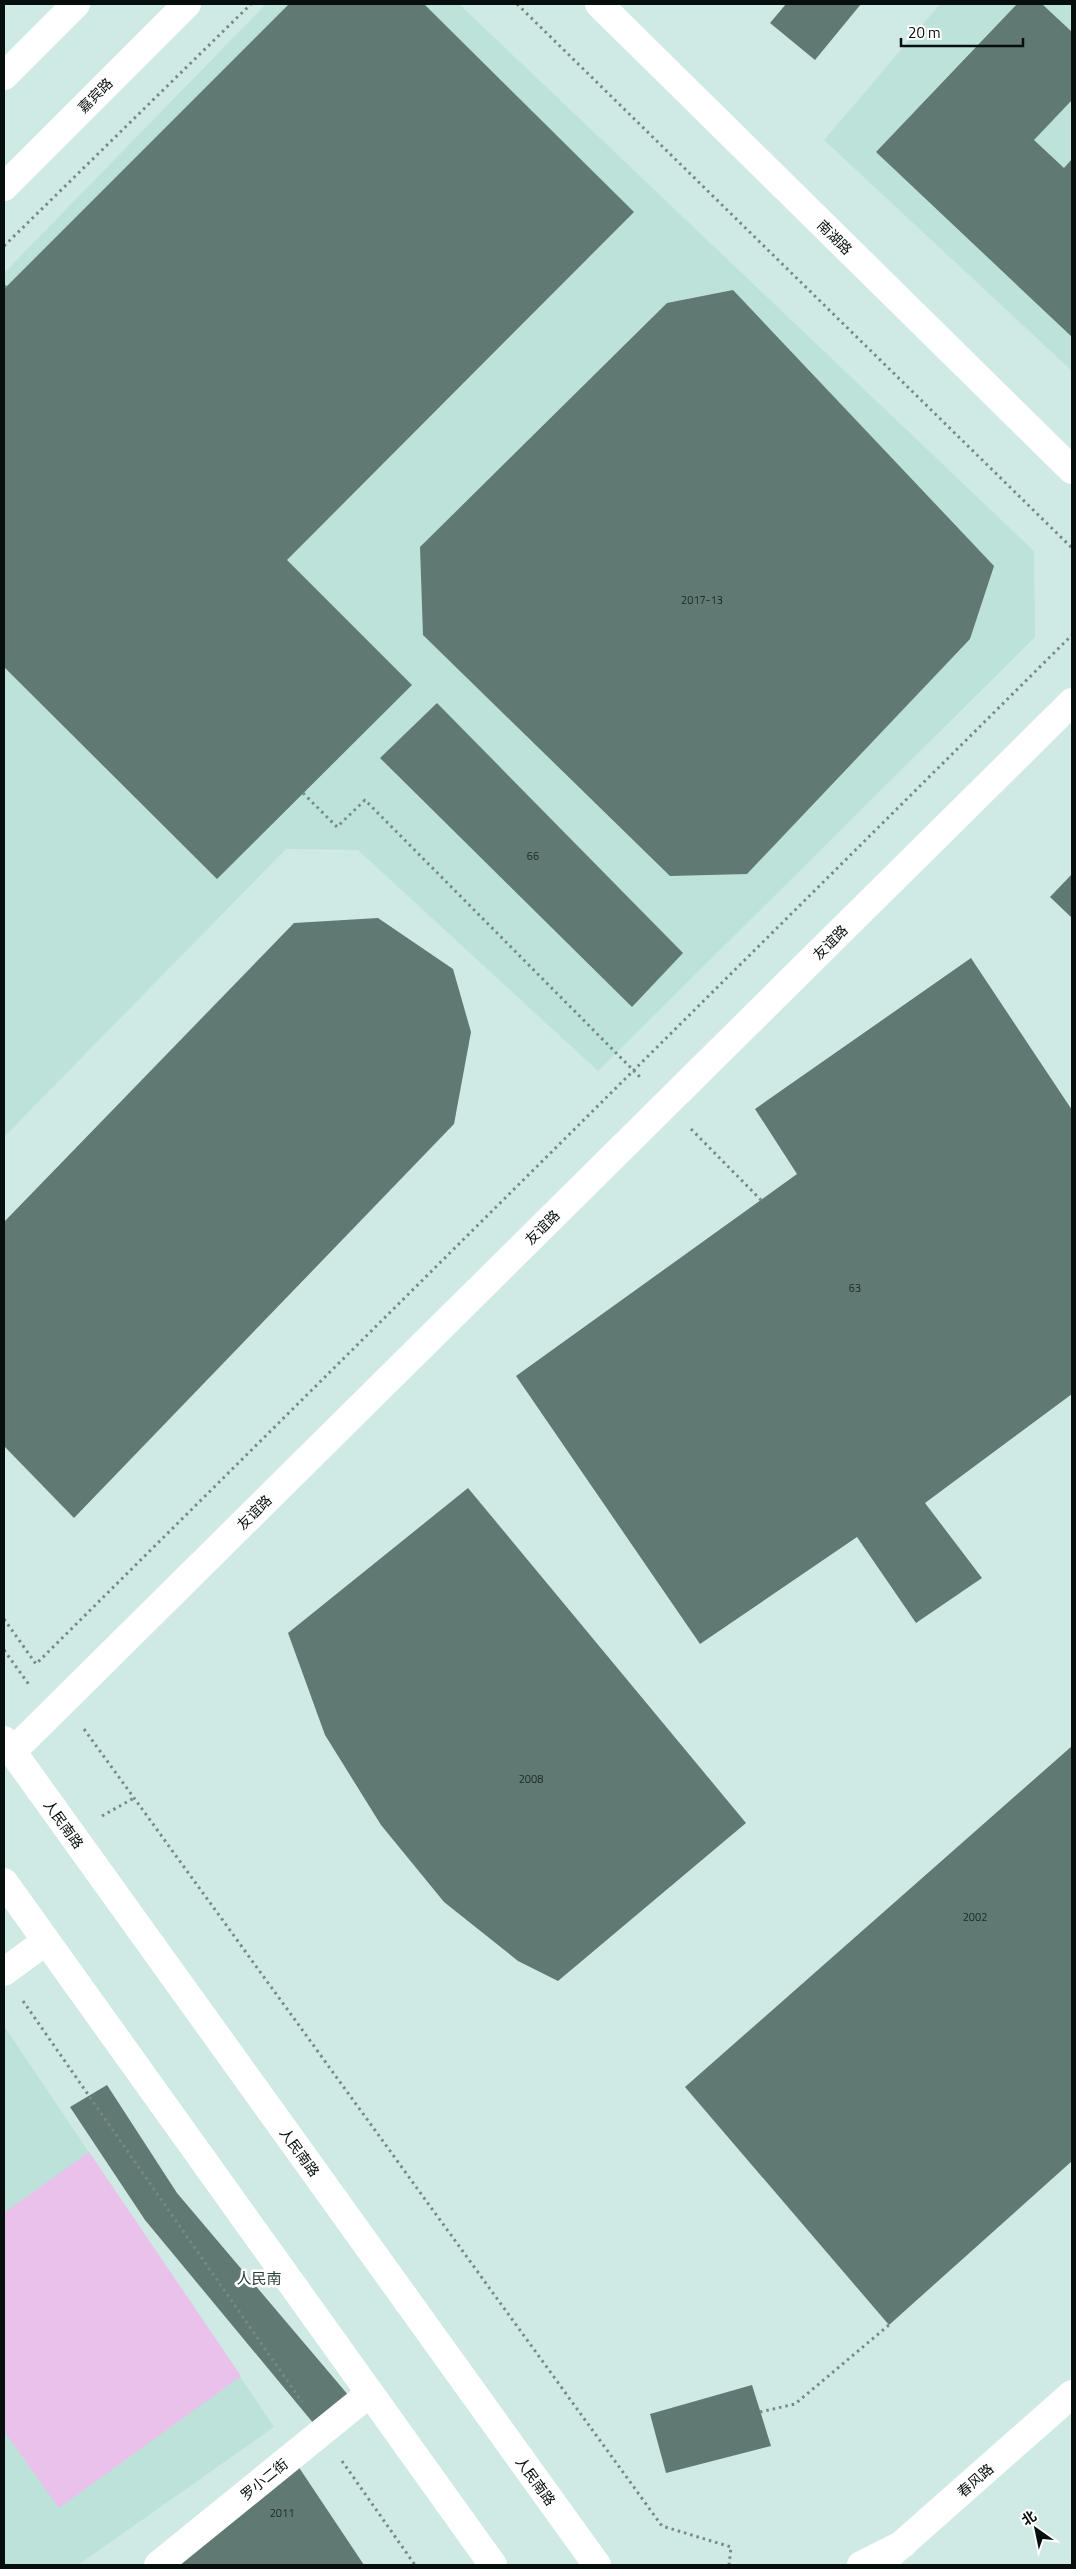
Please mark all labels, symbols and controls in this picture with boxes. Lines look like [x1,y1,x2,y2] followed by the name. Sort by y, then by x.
[901,15,1024,47] scale bar
[908,21,941,44] text: 20 m
[73,73,117,117] street label: 嘉宾路
[813,215,857,259] street label: 南湖路
[681,592,723,608] house number: 2017-13
[527,848,539,864] house number: 66
[808,920,852,964] street label: 友谊路
[520,1205,564,1249] street label: 友谊路
[849,1280,861,1296] house number: 63
[232,1490,276,1534] street label: 友谊路
[519,1771,543,1787] house number: 2008
[39,1795,89,1853] street label: 人民南路
[963,1909,987,1925] house number: 2002
[275,2123,325,2181] street label: 人民南路
[236,2267,282,2290] district label: 人民南
[511,2452,561,2510] street label: 人民南路
[236,2453,292,2505] street label: 罗小二街
[952,2458,998,2502] street label: 春风路
[1011,2504,1061,2554] north arrow
[270,2505,294,2521] house number: 2011
[1017,2505,1040,2530] text: 北

